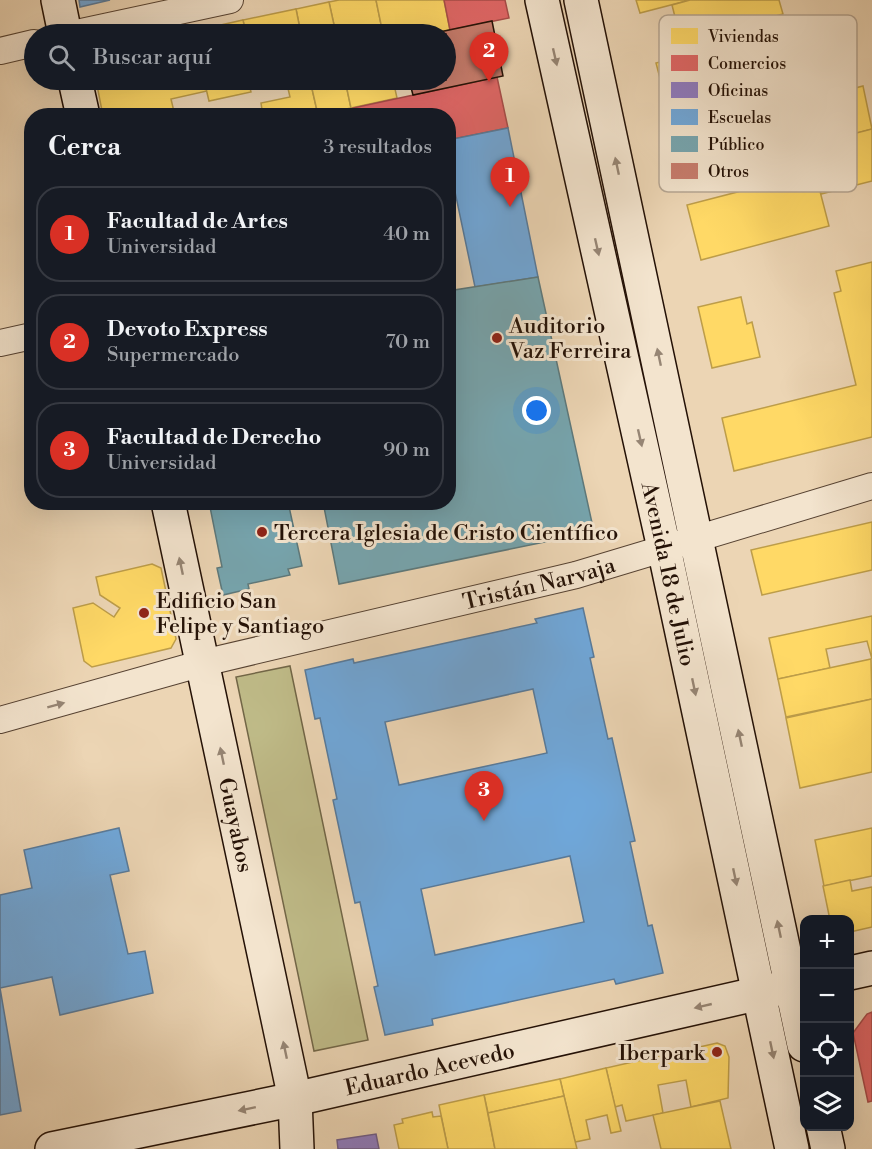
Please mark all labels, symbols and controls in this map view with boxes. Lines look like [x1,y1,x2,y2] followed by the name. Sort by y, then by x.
[659,15,857,192] legend
[24,24,456,90] search box
[707,27,779,47] text: Viviendas
[470,32,508,82] pin: 2
[45,41,78,74] icon: search
[93,44,211,71] text: Buscar aquí
[551,48,560,67] one-way arrow
[708,54,786,74] text: Comercios
[708,81,768,101] text: Oficinas
[708,108,771,128] text: Escuelas
[48,131,121,163] text: Cerca
[323,135,432,160] text: 3 resultados
[708,135,764,155] text: Público
[612,157,622,176] one-way arrow
[490,158,530,207] pin: 1
[708,162,749,182] text: Otros
[107,208,288,235] text: Facultad de Artes
[65,222,74,247] text: 1
[383,222,430,247] text: 40 m
[107,235,216,260] text: Universidad
[593,238,603,257] one-way arrow
[508,313,632,365] place label: Auditorio Vaz Ferreira
[107,316,268,343] text: Devoto Express
[63,330,76,355] text: 2
[386,330,430,355] text: 70 m
[490,331,504,345] marker: Auditorio Vaz Ferreira
[107,343,239,368] text: Supermercado
[653,348,663,366] one-way arrow
[522,396,551,425] your location
[107,424,322,451] text: Facultad de Derecho
[635,429,645,447] one-way arrow
[63,438,76,463] text: 3
[383,438,430,463] text: 90 m
[107,451,216,476] text: Universidad
[635,479,701,669] street label: Avenida 18 de Julio
[274,520,618,547] place label: Tercera Iglesia de Cristo Científico
[255,525,269,539] marker: Tercera Iglesia de Cristo Científico
[460,552,620,616] street label: Tristán Narvaja
[176,556,186,575] one-way arrow
[156,588,324,640] place label: Edificio San Felipe y Santiago
[137,606,151,620] marker: Edificio San Felipe y Santiago
[690,678,699,697] one-way arrow
[47,699,66,709] one-way arrow
[735,728,744,747] one-way arrow
[217,747,227,765] one-way arrow
[464,772,504,821] pin: 3
[212,775,258,875] street label: Guayabos
[731,868,740,887] one-way arrow
[800,915,854,1131] map controls
[800,915,854,969] button: +
[774,920,784,938] one-way arrow
[800,969,854,1023] button: −
[694,1002,712,1012] one-way arrow
[800,1023,854,1077] button: locate
[342,1037,517,1102] street label: Eduardo Acevedo
[280,1040,289,1059] one-way arrow
[618,1040,707,1067] place label: Iberpark
[768,1041,777,1060] one-way arrow
[710,1045,724,1059] marker: Iberpark
[800,1077,854,1131] button: layers
[237,1105,256,1114] one-way arrow

